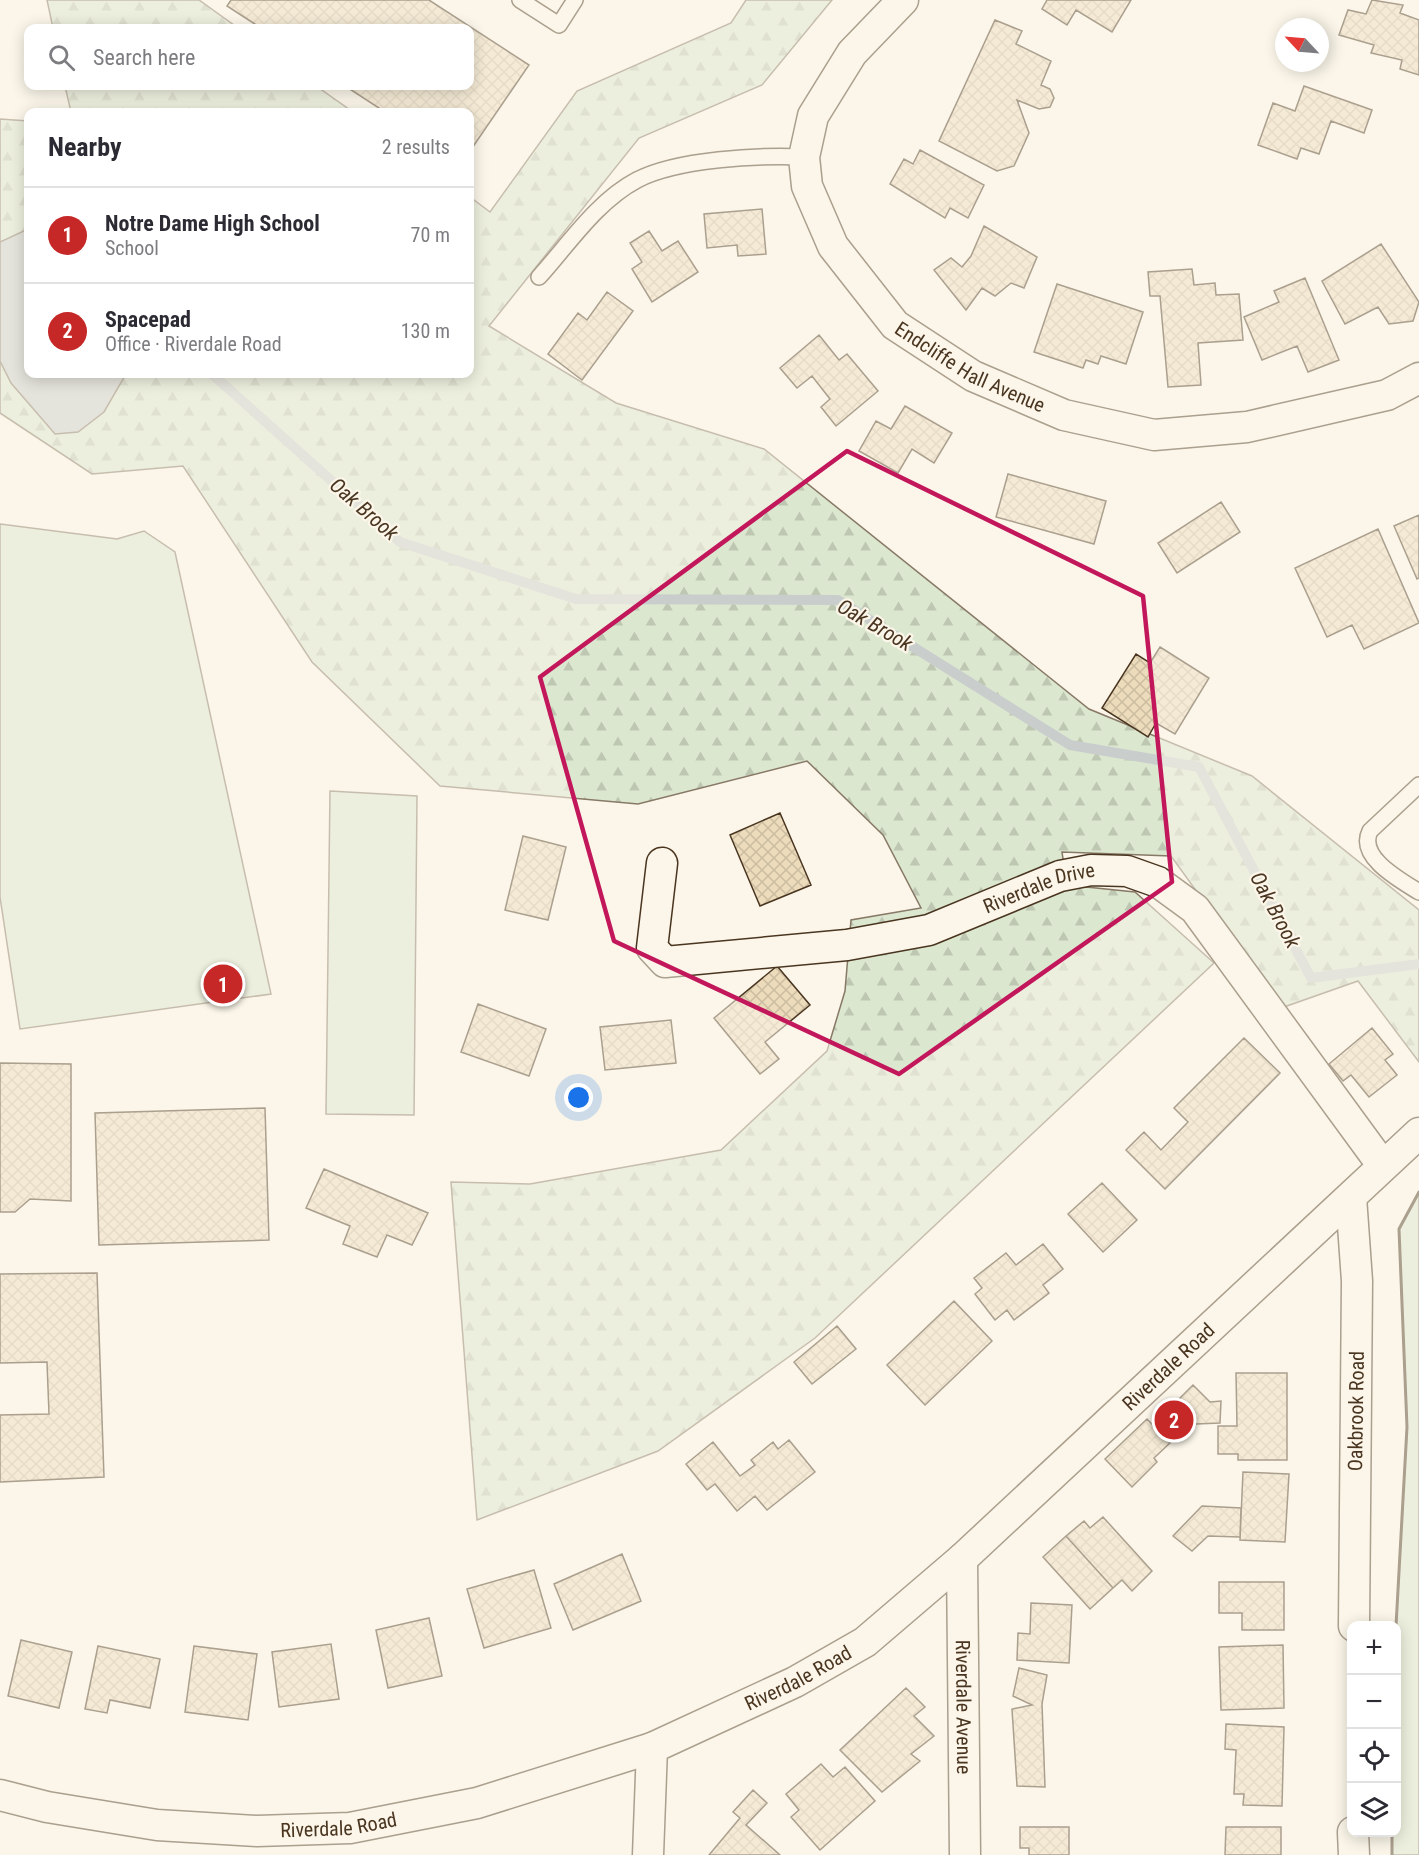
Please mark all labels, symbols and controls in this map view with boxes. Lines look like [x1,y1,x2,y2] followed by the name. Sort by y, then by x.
[1275,18,1329,72] north arrow
[24,24,474,90] search box
[45,41,78,74] icon: search
[93,45,195,70] text: Search here
[48,132,122,162] text: Nearby
[382,135,450,159] text: 2 results
[105,211,320,236] text: Notre Dame High School
[62,223,73,247] text: 1
[411,223,450,247] text: 70 m
[105,236,159,260] text: School
[105,307,191,332] text: Spacepad
[891,316,1049,417] street label: Endcliffe Hall Avenue
[62,319,73,343] text: 2
[401,319,450,343] text: 130 m
[105,332,282,356] text: Office · Riverdale Road
[325,473,404,546] water label: Oak Brook
[833,594,918,656] water label: Oak Brook
[980,858,1097,918] street label: Riverdale Drive
[1245,868,1305,953] water label: Oak Brook
[204,962,242,1006] pin: 1
[564,1083,593,1112] your location
[1117,1318,1219,1415] street label: Riverdale Road
[1343,1351,1369,1471] street label: Oakbrook Road
[1154,1398,1194,1442] pin: 2
[1347,1621,1401,1837] map controls
[1347,1621,1401,1675] button: +
[741,1640,856,1716] street label: Riverdale Road
[951,1640,976,1774] street label: Riverdale Avenue
[1347,1675,1401,1729] button: −
[1347,1729,1401,1783] button: locate
[1347,1783,1401,1837] button: layers
[280,1807,399,1842] street label: Riverdale Road

